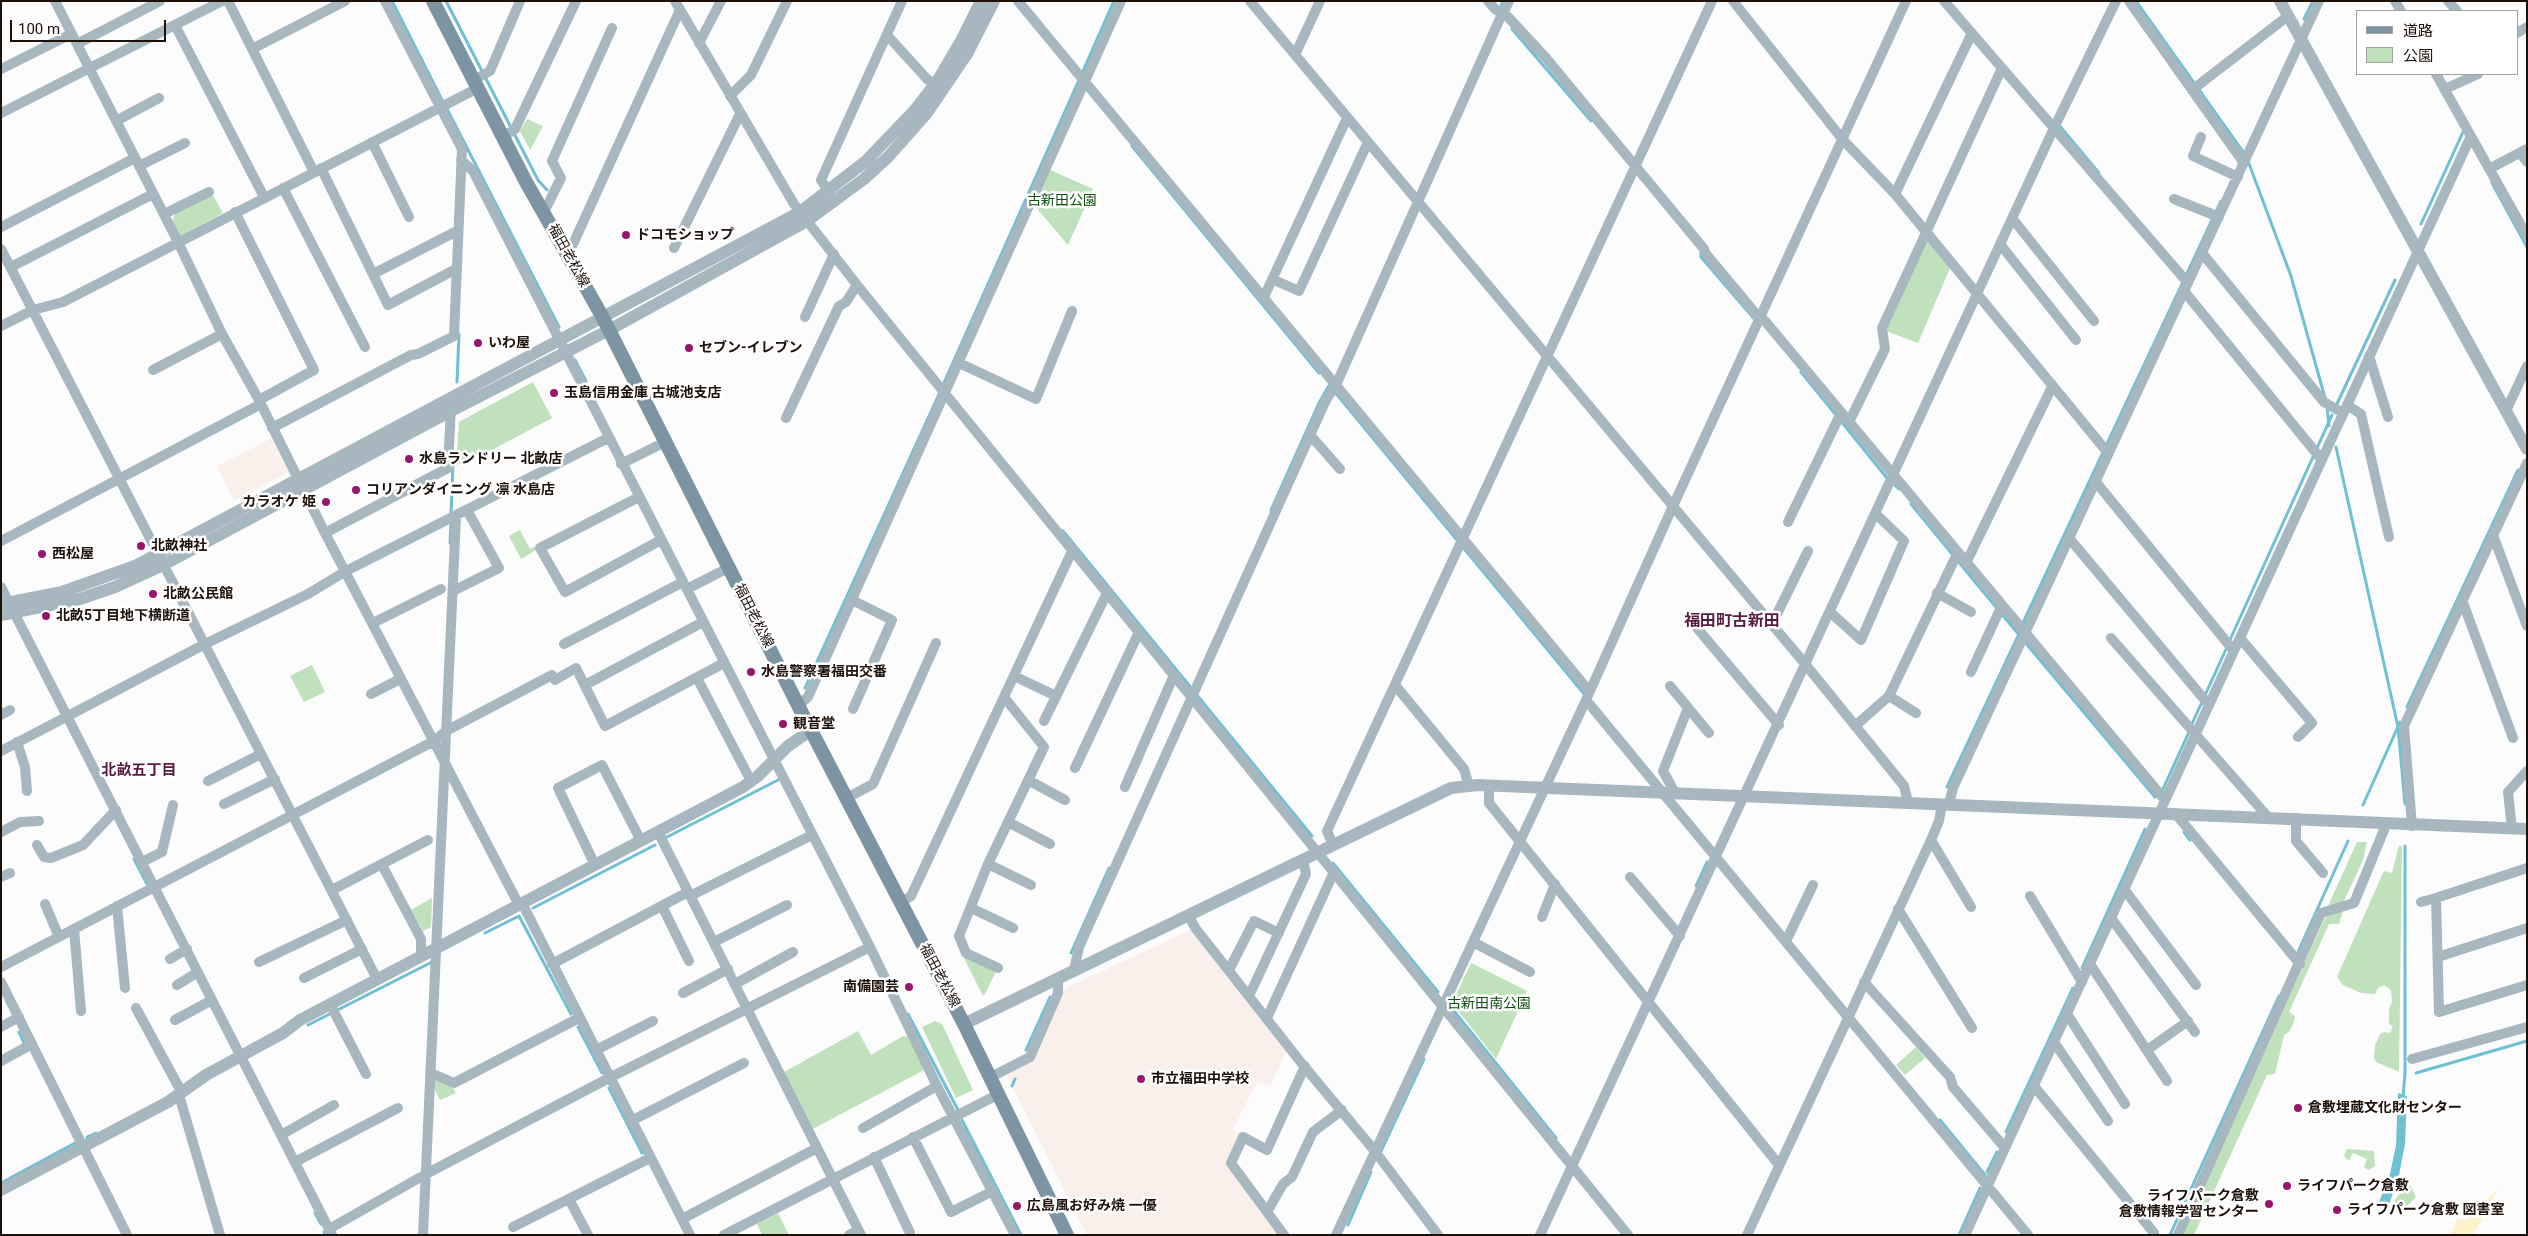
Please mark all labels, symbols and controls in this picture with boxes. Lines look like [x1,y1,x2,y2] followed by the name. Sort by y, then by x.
[12,10,169,42] scale bar
[2356,10,2518,75] legend
[18,20,60,38] text: 100 m
[2403,22,2433,40] text: 道路
[2403,47,2433,65] text: 公園
[1027,193,1097,209] park label: 古新田公園
[544,221,592,291] street label: 福田老松線
[636,227,734,243] place label: ドコモショップ
[620,229,632,241] marker: ドコモショップ
[488,335,530,351] place label: いわ屋
[472,337,484,349] marker: いわ屋
[699,340,803,356] place label: セブン-イレブン
[683,342,695,354] marker: セブン-イレブン
[564,385,721,401] place label: 玉島信用金庫 古城池支店
[548,387,560,399] marker: 玉島信用金庫 古城池支店
[419,451,562,467] place label: 水島ランドリー 北畝店
[403,453,415,465] marker: 水島ランドリー 北畝店
[366,482,555,498] place label: コリアンダイニング 凛 水島店
[350,484,362,496] marker: コリアンダイニング 凛 水島店
[243,494,316,510] place label: カラオケ 姫
[320,496,332,508] marker: カラオケ 姫
[151,538,207,554] place label: 北畝神社
[135,540,147,552] marker: 北畝神社
[52,546,94,562] place label: 西松屋
[36,548,48,560] marker: 西松屋
[730,581,776,651] street label: 福田老松線
[163,586,233,602] place label: 北畝公民館
[147,588,159,600] marker: 北畝公民館
[56,608,190,624] place label: 北畝5丁目地下横断道
[40,610,52,622] marker: 北畝5丁目地下横断道
[1684,612,1780,632] district label: 福田町古新田
[761,664,887,680] place label: 水島警察署福田交番
[745,666,757,678] marker: 水島警察署福田交番
[793,716,835,732] place label: 観音堂
[777,718,789,730] marker: 観音堂
[102,762,176,780] district label: 北畝五丁目
[915,941,963,1011] street label: 福田老松線
[843,979,899,995] place label: 南備園芸
[903,981,915,993] marker: 南備園芸
[1447,996,1531,1012] park label: 古新田南公園
[1151,1071,1249,1087] place label: 市立福田中学校
[1135,1073,1147,1085] marker: 市立福田中学校
[2308,1100,2462,1116] place label: 倉敷埋蔵文化財センター
[2292,1102,2304,1114] marker: 倉敷埋蔵文化財センター
[2297,1178,2409,1194] place label: ライフパーク倉敷
[2281,1180,2293,1192] marker: ライフパーク倉敷
[2119,1188,2259,1220] place label: ライフパーク倉敷 倉敷情報学習センター
[1027,1198,1156,1214] place label: 広島風お好み焼 一優
[2263,1198,2275,1210] marker: ライフパーク倉敷 倉敷情報学習センター
[1011,1200,1023,1212] marker: 広島風お好み焼 一優
[2347,1202,2504,1218] place label: ライフパーク倉敷 図書室
[2331,1204,2343,1216] marker: ライフパーク倉敷 図書室

